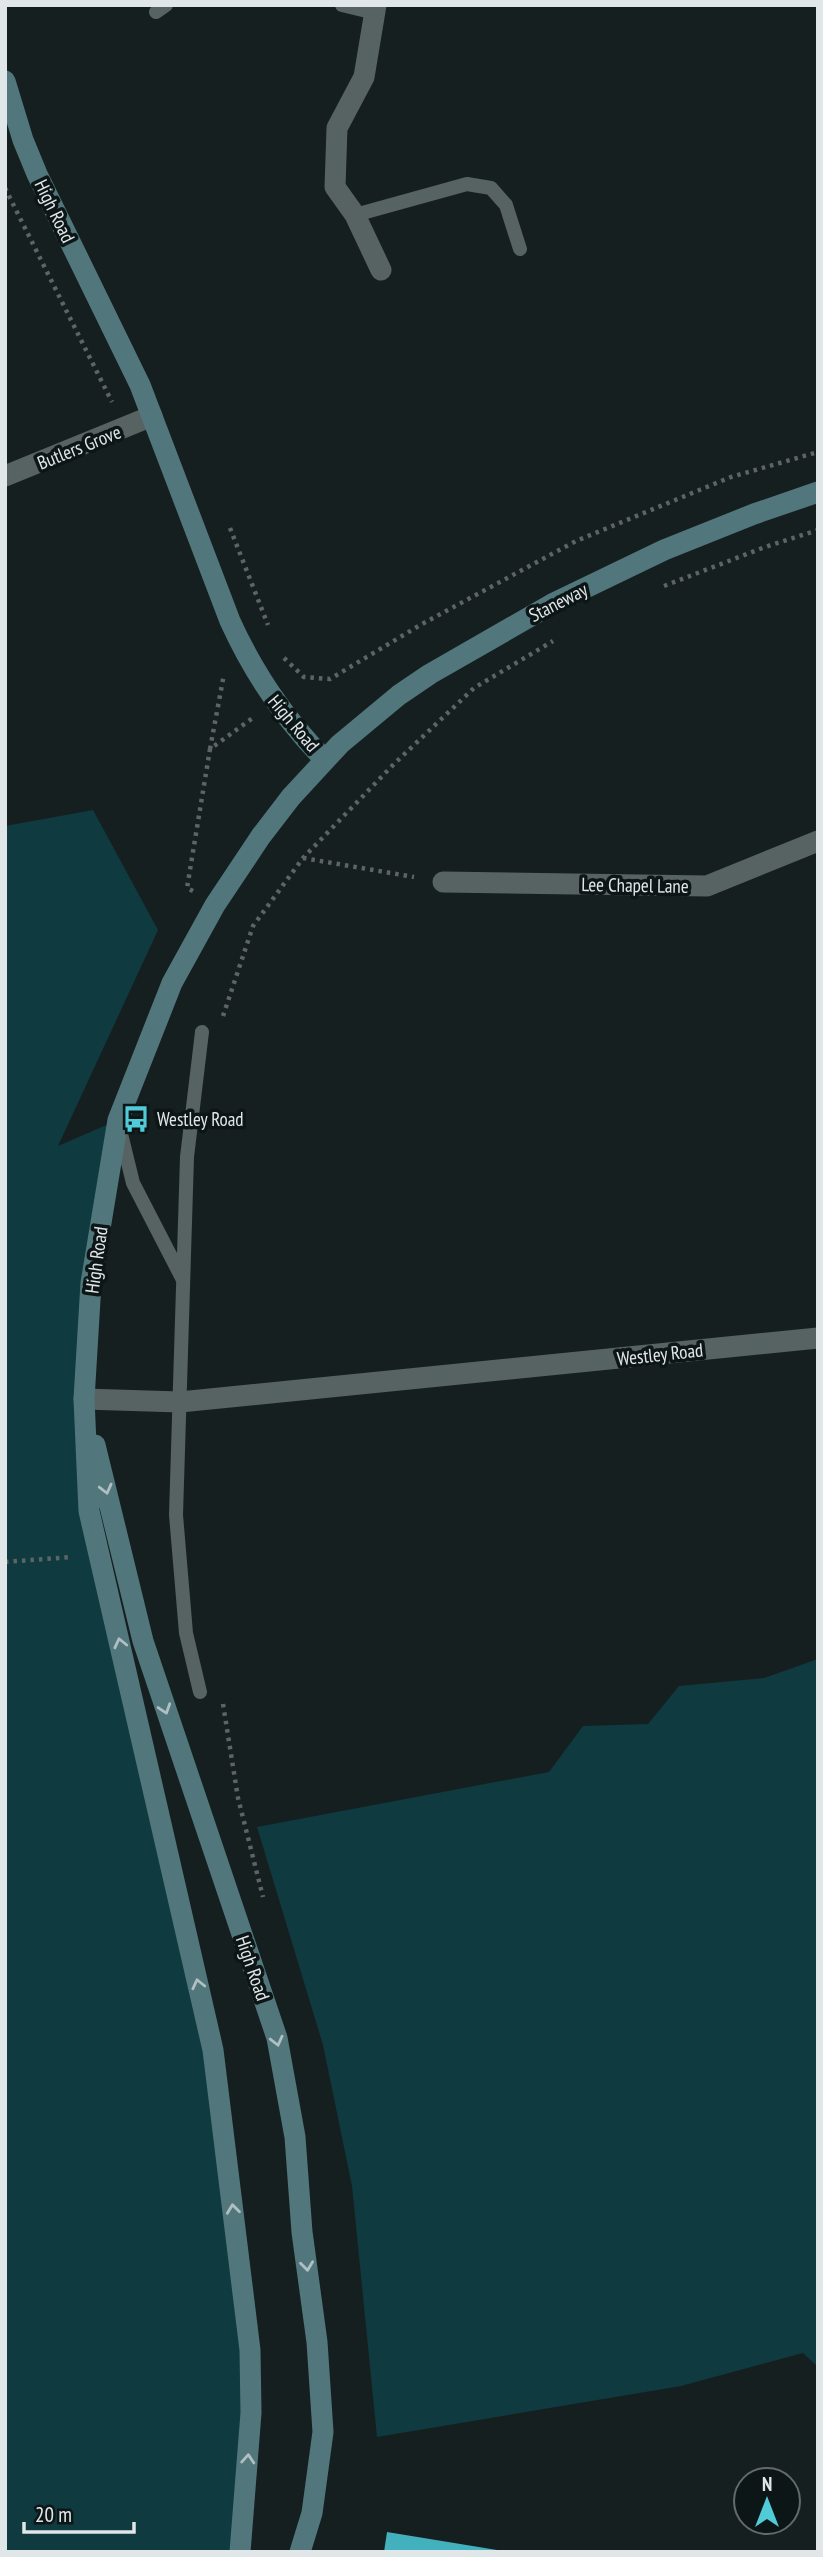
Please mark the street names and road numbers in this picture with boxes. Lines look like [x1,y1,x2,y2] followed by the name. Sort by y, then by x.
[29,175,81,247] street label: High Road
[34,419,124,475] street label: Butlers Grove
[525,577,592,627] street label: Staneway
[263,689,325,757] street label: High Road
[581,872,689,898] street label: Lee Chapel Lane
[79,1225,113,1295] street label: High Road
[616,1338,704,1370] street label: Westley Road
[231,1932,275,2004] street label: High Road

